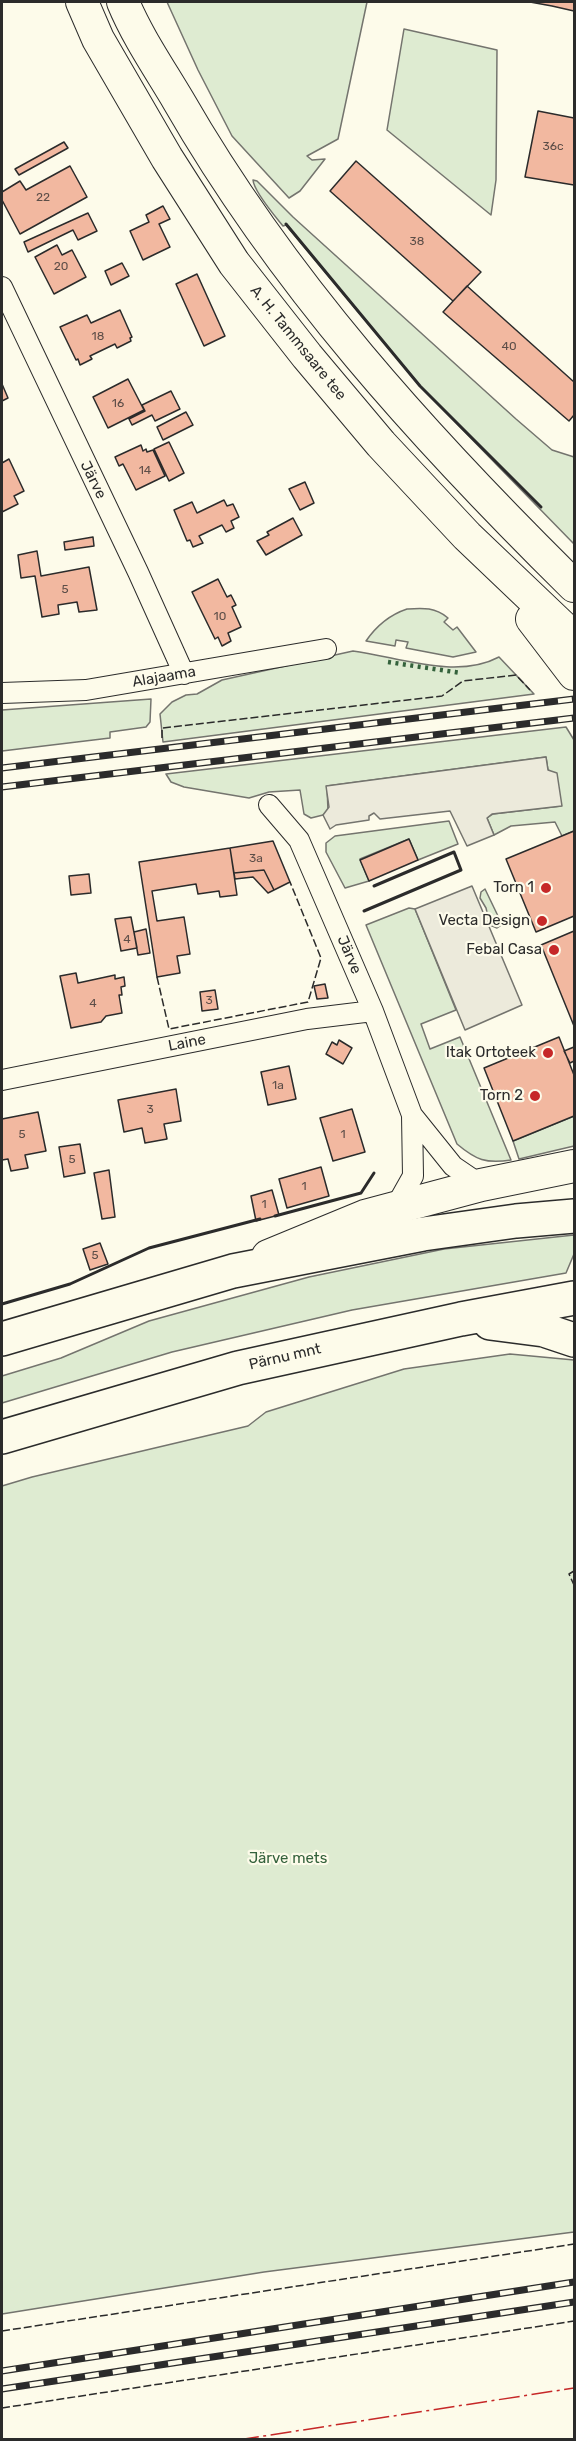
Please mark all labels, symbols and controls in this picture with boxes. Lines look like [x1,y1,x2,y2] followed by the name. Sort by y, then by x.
[542,140,564,154] house number: 36c
[36,191,50,205] house number: 22
[410,235,424,249] house number: 38
[54,260,68,274] house number: 20
[246,282,350,404] street label: A. H. Tammsaare tee
[92,330,104,344] house number: 18
[501,340,517,354] house number: 40
[112,397,124,411] house number: 16
[76,458,110,502] street label: Järve
[139,464,151,478] house number: 14
[61,583,69,597] house number: 5
[214,610,226,624] house number: 10
[131,663,197,691] street label: Alajaama
[249,852,263,866] house number: 3a
[493,879,534,897] place label: Torn 1
[539,881,553,895] marker: Torn 1
[438,912,530,930] place label: Vecta Design
[535,914,549,928] marker: Vecta Design
[123,933,131,947] house number: 4
[333,933,365,977] street label: Järve
[466,941,542,959] place label: Febal Casa
[547,943,561,957] marker: Febal Casa
[205,994,213,1008] house number: 3
[89,997,97,1011] house number: 4
[167,1031,207,1055] street label: Laine
[446,1044,536,1062] place label: Itak Ortoteek
[541,1046,555,1060] marker: Itak Ortoteek
[272,1079,284,1093] house number: 1a
[480,1087,523,1105] place label: Torn 2
[528,1089,542,1103] marker: Torn 2
[146,1103,154,1117] house number: 3
[18,1128,26,1142] house number: 5
[340,1128,346,1142] house number: 1
[68,1153,76,1167] house number: 5
[301,1180,307,1194] house number: 1
[261,1198,267,1212] house number: 1
[91,1249,99,1263] house number: 5
[247,1340,323,1374] street label: Pärnu mnt
[249,1850,327,1868] park label: Järve mets

